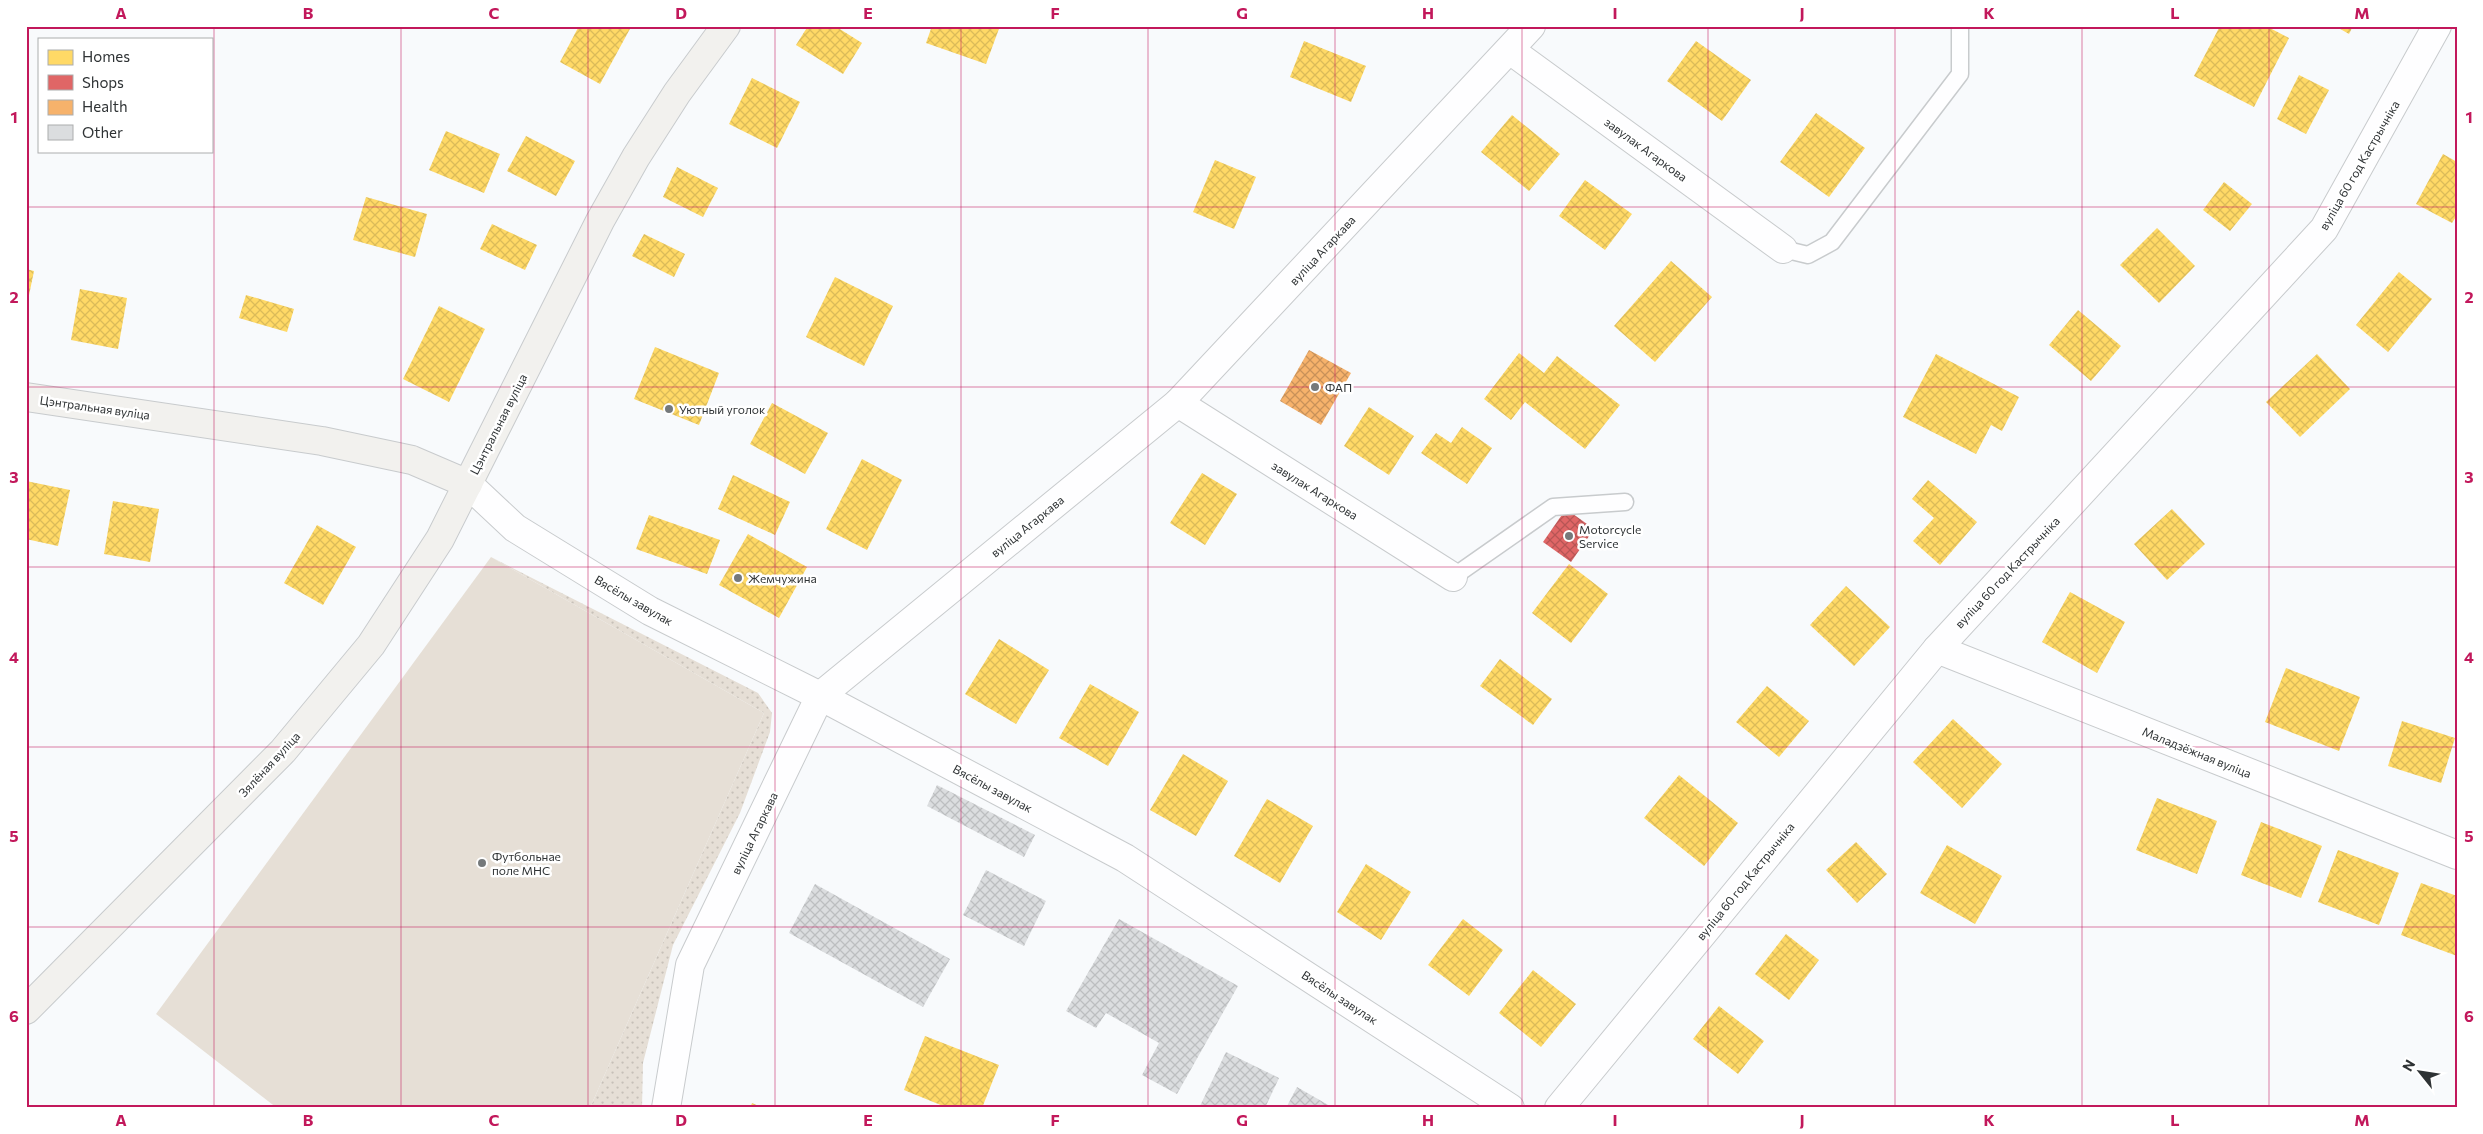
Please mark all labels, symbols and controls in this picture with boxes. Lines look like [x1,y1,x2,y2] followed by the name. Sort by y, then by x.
[115,3,127,22] text: A
[303,3,314,22] text: B
[489,3,500,22] text: C
[675,3,687,22] text: D
[863,3,873,22] text: E
[1050,3,1060,22] text: F
[1236,3,1248,22] text: G
[1422,3,1434,22] text: H
[1612,3,1618,22] text: I
[1799,3,1805,22] text: J
[1983,3,1995,22] text: K
[2170,3,2180,22] text: L
[2354,3,2370,22] text: M
[38,38,212,152] legend
[82,47,130,65] text: Homes
[82,73,124,91] text: Shops
[82,97,128,115] text: Health
[2316,98,2402,232] street label: вуліца 60 год Кастрычніка
[10,107,18,126] text: 1
[2465,107,2473,126] text: 1
[1602,114,1690,184] street label: завулак Агаркова
[82,123,123,141] text: Other
[1286,212,1358,288] street label: вуліца Агаркава
[9,287,19,306] text: 2
[2464,287,2474,306] text: 2
[467,371,529,477] street label: Цэнтральная вуліца
[1325,380,1352,394] place label: ФАП
[1309,381,1321,393] marker: ФАП
[39,392,151,422] street label: Цэнтральная вуліца
[679,402,766,416] place label: Уютный уголок
[663,403,675,415] marker: Уютный уголок
[1269,458,1361,522] street label: завулак Агаркова
[9,467,19,486] text: 3
[2464,467,2474,486] text: 3
[988,492,1066,560] street label: вуліца Агаркава
[1952,513,2062,631] street label: вуліца 60 год Кастрычніка
[1579,522,1641,550] place label: Motorcycle Service
[1563,530,1575,542] marker: Motorcycle Service
[748,571,817,585] place label: Жемчужина
[592,572,676,628] street label: Вясёлы завулак
[732,572,744,584] marker: Жемчужина
[9,647,19,666] text: 4
[2464,647,2474,666] text: 4
[2140,724,2254,780] street label: Маладзёжная вуліца
[235,729,303,799] street label: Зялёная вуліца
[951,761,1036,815] street label: Вясёлы завулак
[728,790,780,876] street label: вуліца Агаркава
[1693,819,1797,943] street label: вуліца 60 год Кастрычніка
[9,826,19,845] text: 5
[2464,826,2474,845] text: 5
[492,849,561,877] place label: Футбольнае поле МНС
[476,857,488,869] marker: Футбольнае поле МНС
[1299,967,1381,1027] street label: Вясёлы завулак
[9,1006,19,1025] text: 6
[2464,1006,2474,1025] text: 6
[2396,1046,2446,1096] north arrow
[2398,1056,2418,1074] text: N
[115,1110,127,1129] text: A
[303,1110,314,1129] text: B
[489,1110,500,1129] text: C
[675,1110,687,1129] text: D
[863,1110,873,1129] text: E
[1050,1110,1060,1129] text: F
[1236,1110,1248,1129] text: G
[1422,1110,1434,1129] text: H
[1612,1110,1618,1129] text: I
[1799,1110,1805,1129] text: J
[1983,1110,1995,1129] text: K
[2170,1110,2180,1129] text: L
[2354,1110,2370,1129] text: M

